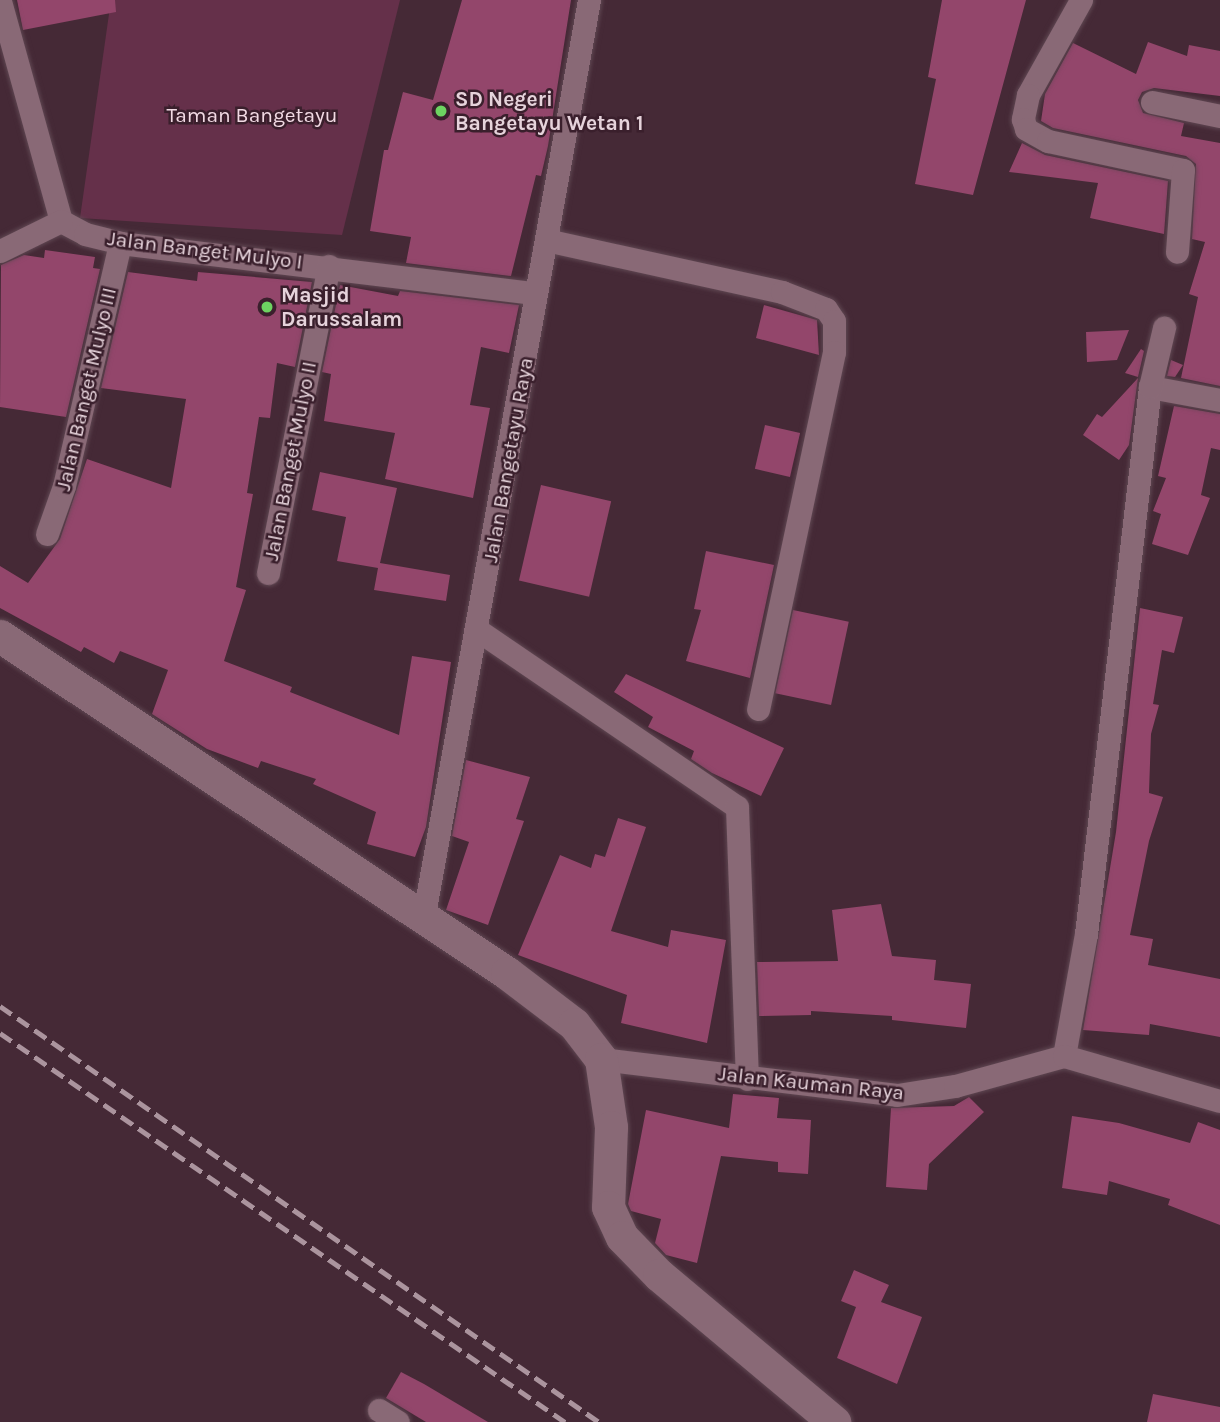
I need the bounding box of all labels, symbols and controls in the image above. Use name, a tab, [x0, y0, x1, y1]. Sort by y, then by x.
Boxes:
place label: SD Negeri Bangetayu Wetan 1	[455, 86, 644, 136]
park label: Taman Bangetayu	[167, 102, 337, 128]
marker: SD Negeri Bangetayu Wetan 1	[433, 103, 449, 119]
street label: Jalan Banget Mulyo I	[106, 226, 304, 274]
place label: Masjid Darussalam	[281, 282, 402, 332]
street label: Jalan Banget Mulyo III	[50, 285, 122, 493]
marker: Masjid Darussalam	[259, 299, 275, 315]
street label: Jalan Bangetayu Raya	[478, 356, 538, 564]
street label: Jalan Banget Mulyo II	[258, 359, 322, 563]
street label: Jalan Kauman Raya	[717, 1061, 905, 1105]

